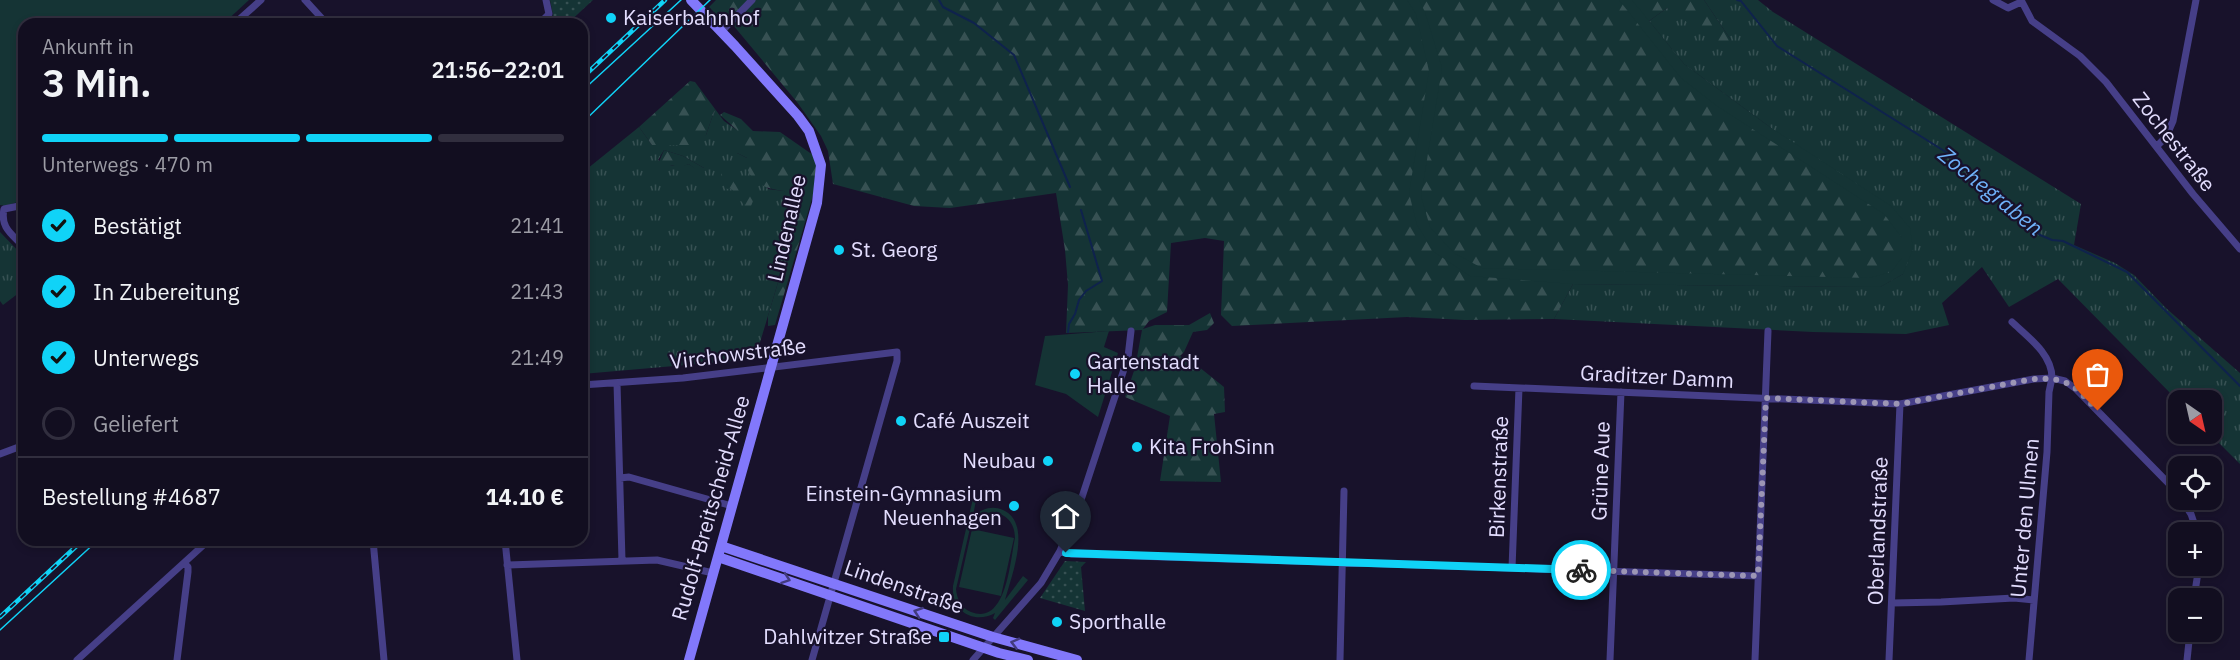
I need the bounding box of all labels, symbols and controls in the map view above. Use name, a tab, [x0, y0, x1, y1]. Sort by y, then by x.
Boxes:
place label: Kaiserbahnhof	[623, 3, 760, 31]
marker: Kaiserbahnhof	[604, 11, 618, 25]
text: Ankunft in	[42, 33, 134, 60]
text: 21:56–22:01	[431, 55, 564, 84]
text: 3 Min.	[42, 57, 152, 108]
street label: Zochestraße	[2127, 86, 2222, 197]
water label: Zochegraben	[1932, 139, 2050, 242]
text: Unterwegs · 470 m	[42, 151, 213, 178]
street label: Lindenallee	[760, 172, 812, 284]
icon: check	[42, 209, 75, 242]
text: Bestätigt	[93, 211, 182, 240]
text: 21:41	[510, 212, 564, 239]
place label: St. Georg	[851, 235, 937, 263]
marker: St. Georg	[832, 243, 846, 257]
icon: check	[42, 275, 75, 308]
text: In Zubereitung	[93, 277, 239, 306]
text: 21:43	[510, 278, 564, 305]
street label: Virchowstraße	[668, 331, 808, 375]
icon: check	[42, 341, 75, 374]
text: Unterwegs	[93, 343, 200, 372]
text: 21:49	[510, 344, 564, 371]
place label: Gartenstadt Halle	[1087, 347, 1200, 399]
pin	[2072, 349, 2123, 411]
street label: Graditzer Damm	[1579, 358, 1735, 394]
icon: bag	[2081, 358, 2114, 391]
marker: Gartenstadt Halle	[1068, 367, 1082, 381]
north arrow	[2168, 390, 2222, 444]
map controls	[2168, 390, 2222, 642]
street label: Rudolf-Breitscheid-Allee	[664, 392, 756, 624]
place label: Café Auszeit	[913, 406, 1030, 434]
text: Geliefert	[93, 409, 179, 438]
marker: Café Auszeit	[894, 414, 908, 428]
street label: Birkenstraße	[1482, 415, 1514, 538]
street label: Grüne Aue	[1584, 421, 1616, 521]
place label: Kita FrohSinn	[1149, 432, 1275, 460]
street label: Unter den Ulmen	[2003, 437, 2045, 599]
marker: Kita FrohSinn	[1130, 440, 1144, 454]
place label: Neubau	[962, 446, 1036, 474]
marker: Neubau	[1041, 454, 1055, 468]
street label: Oberlandstraße	[1860, 456, 1894, 606]
button: locate	[2168, 456, 2222, 510]
place label: Einstein-Gymnasium Neuenhagen	[806, 479, 1002, 531]
text: Bestellung #4687	[42, 482, 221, 511]
text: 14.10 €	[485, 482, 564, 511]
pin	[1040, 491, 1091, 553]
marker: Einstein-Gymnasium Neuenhagen	[1007, 499, 1021, 513]
icon: home	[1049, 500, 1082, 533]
button: +	[2168, 522, 2222, 576]
courier	[1551, 540, 1611, 600]
street label: Lindenstraße	[841, 553, 968, 620]
icon: bike	[1565, 554, 1598, 587]
one-way arrow	[780, 572, 791, 584]
button: −	[2168, 588, 2222, 642]
one-way arrow	[913, 606, 924, 619]
place label: Sporthalle	[1069, 607, 1166, 635]
marker: Sporthalle	[1050, 615, 1064, 629]
place label: Dahlwitzer Straße	[763, 622, 932, 650]
marker: Dahlwitzer Straße	[937, 630, 951, 644]
one-way arrow	[1010, 638, 1021, 650]

